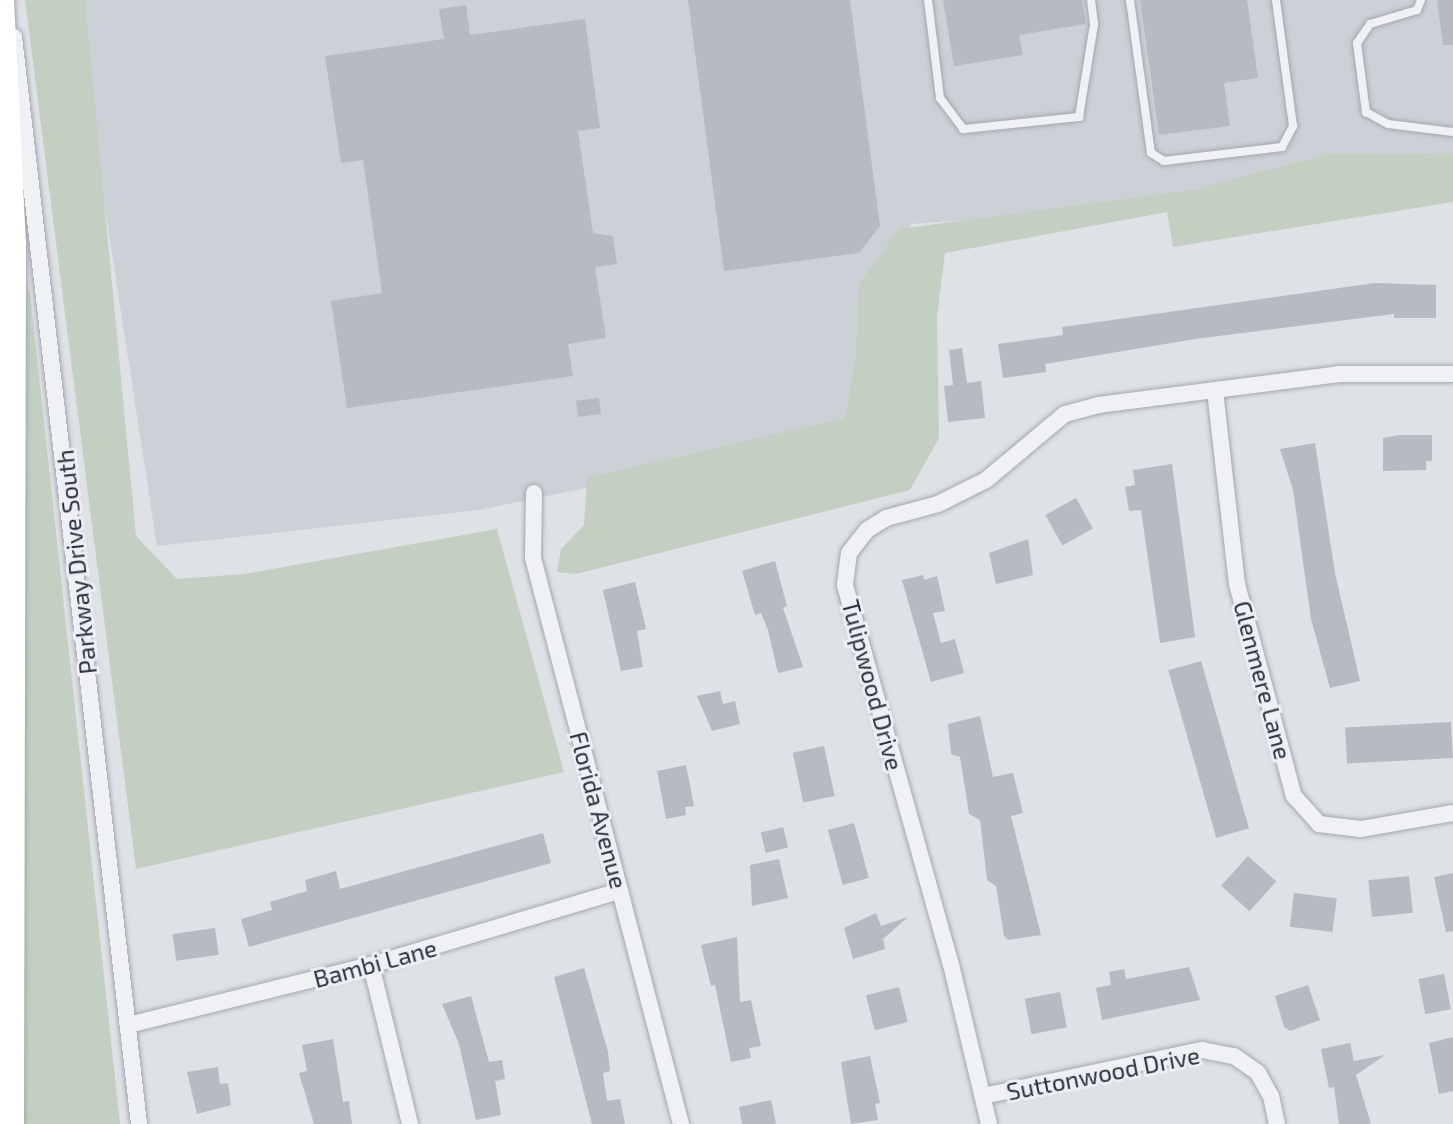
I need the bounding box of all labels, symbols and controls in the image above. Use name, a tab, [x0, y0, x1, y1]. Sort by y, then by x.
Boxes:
street label: Parkway Drive South	[50, 448, 102, 676]
street label: Tulipwood Drive	[836, 597, 910, 773]
street label: Glenmere Lane	[1228, 598, 1298, 762]
street label: Florida Avenue	[564, 728, 634, 892]
street label: Bambi Lane	[310, 933, 440, 993]
street label: Suttonwood Drive	[1004, 1040, 1202, 1106]

